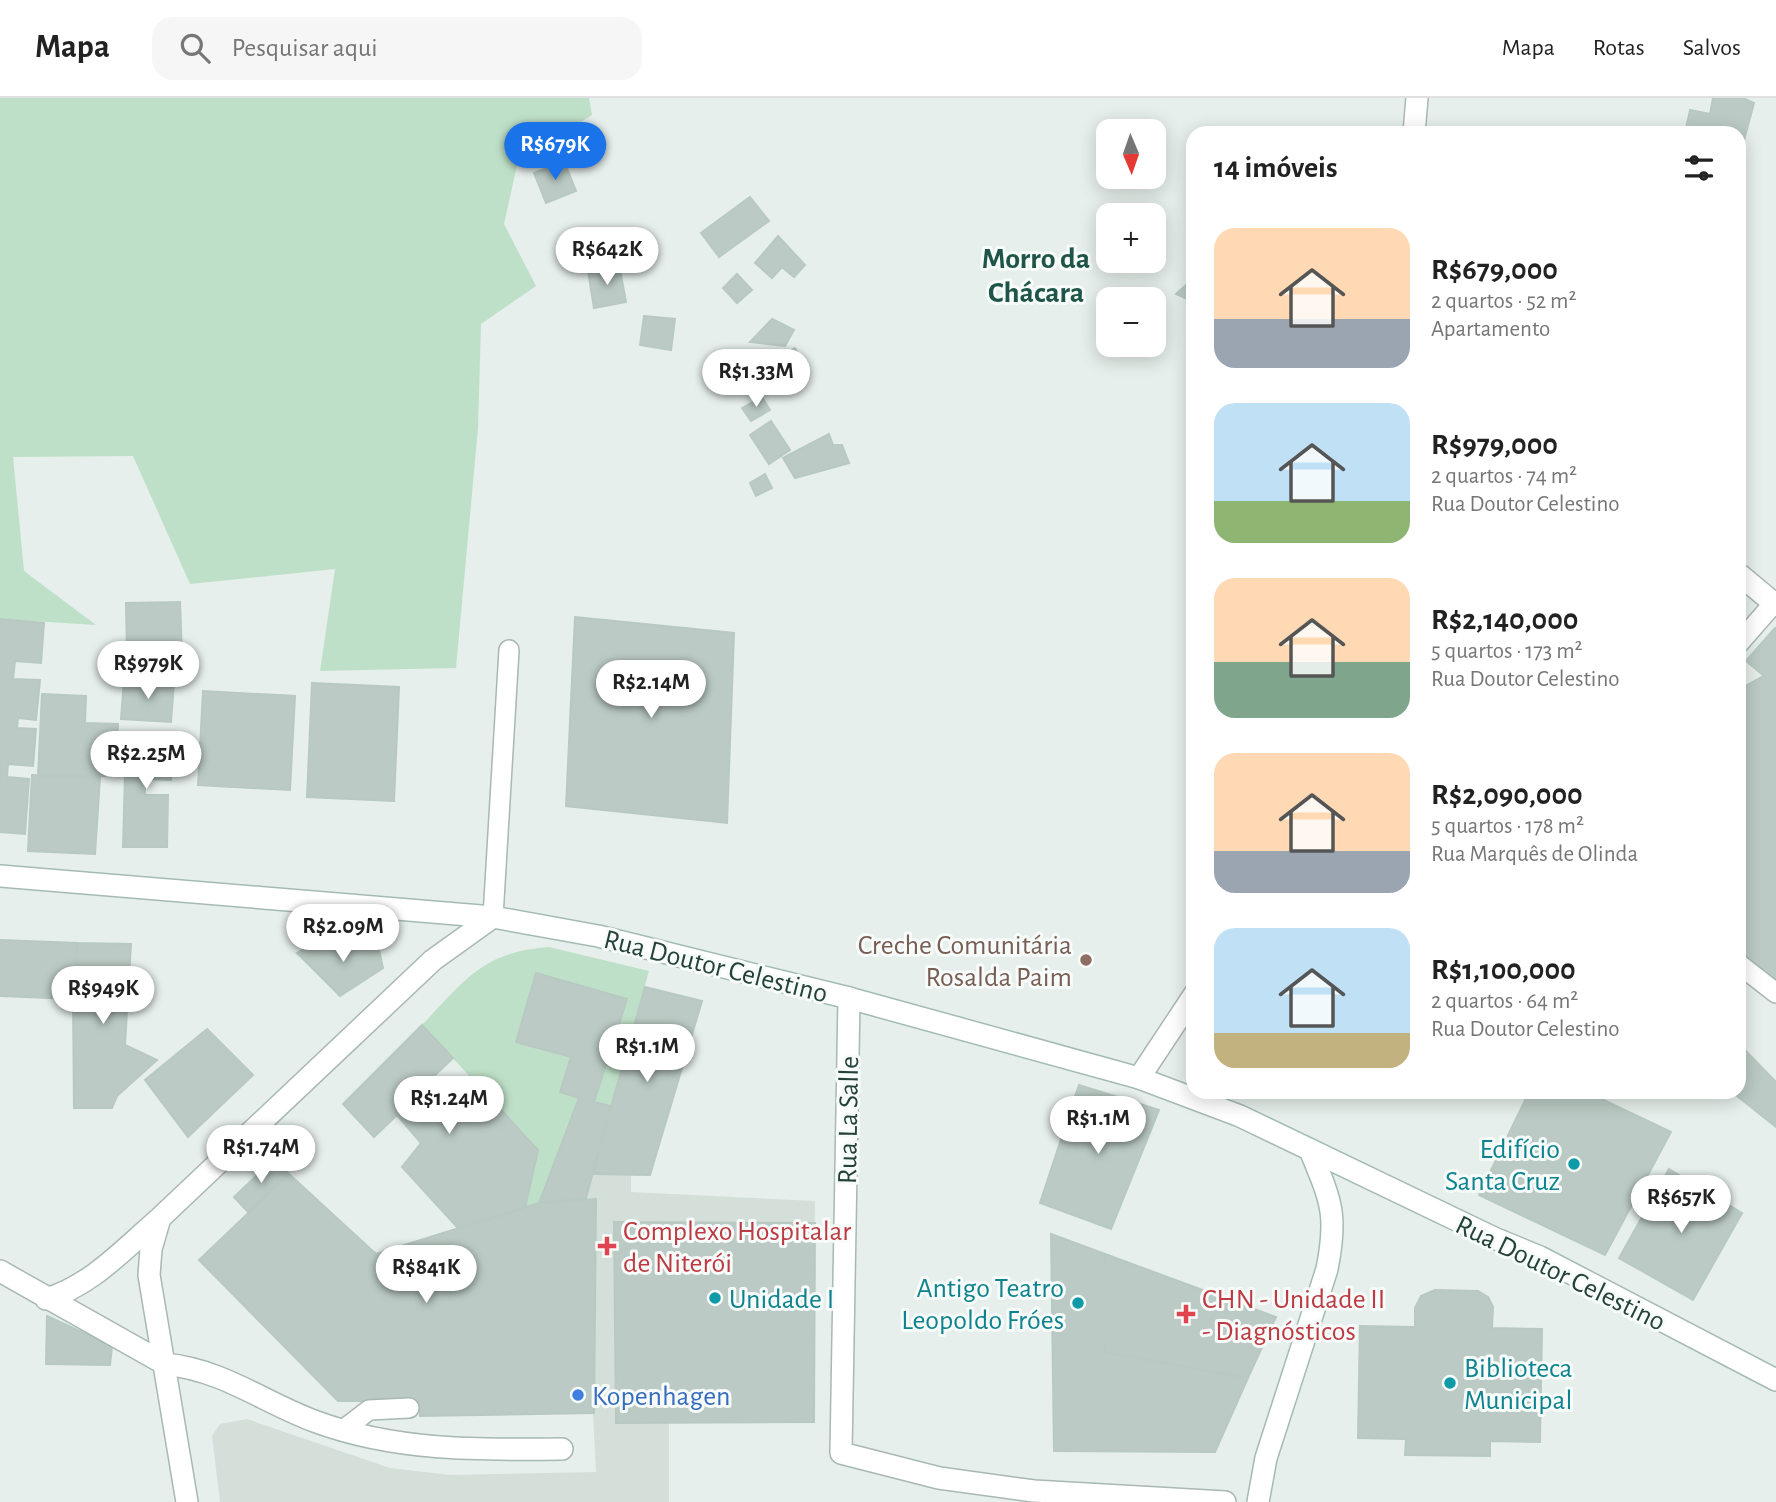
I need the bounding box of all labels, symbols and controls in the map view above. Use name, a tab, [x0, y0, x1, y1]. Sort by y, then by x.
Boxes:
search box	[152, 17, 642, 80]
icon: search	[176, 29, 214, 67]
text: Mapa	[35, 31, 110, 64]
text: Pesquisar aqui	[232, 35, 378, 61]
text: Mapa	[1502, 36, 1555, 60]
text: Rotas	[1593, 36, 1645, 60]
text: Salvos	[1683, 36, 1741, 60]
north arrow	[1096, 119, 1166, 189]
map controls	[1096, 119, 1166, 357]
pin: R$679K	[498, 122, 612, 182]
text: R$679K	[520, 133, 590, 156]
icon: filters	[1680, 149, 1718, 187]
text: 14 imóveis	[1214, 153, 1337, 183]
button: +	[1096, 203, 1166, 273]
pin: R$642K	[550, 228, 664, 287]
text: R$642K	[572, 238, 642, 261]
district label: Morro da Chácara	[982, 244, 1090, 308]
text: R$679,000	[1431, 255, 1558, 285]
icon: home	[1270, 256, 1354, 340]
button: −	[1096, 287, 1166, 357]
text: 2 quartos · 52 m²	[1431, 290, 1577, 313]
text: Apartamento	[1431, 318, 1550, 341]
pin: R$1.33M	[691, 350, 821, 409]
text: R$1.33M	[718, 360, 794, 383]
text: R$979,000	[1431, 430, 1558, 460]
icon: home	[1270, 431, 1354, 515]
text: 2 quartos · 74 m²	[1431, 465, 1577, 488]
text: Rua Doutor Celestino	[1431, 493, 1620, 516]
text: R$2,140,000	[1431, 605, 1578, 635]
icon: home	[1270, 606, 1354, 690]
text: 5 quartos · 173 m²	[1431, 640, 1583, 663]
pin: R$979K	[91, 642, 205, 701]
text: R$979K	[113, 652, 183, 675]
pin: R$2.14M	[586, 660, 716, 720]
text: Rua Doutor Celestino	[1431, 668, 1620, 691]
text: R$2.14M	[612, 671, 690, 694]
pin: R$2.25M	[81, 732, 211, 791]
text: R$2.25M	[106, 742, 186, 765]
text: R$2,090,000	[1431, 780, 1583, 810]
icon: home	[1270, 781, 1354, 865]
text: 5 quartos · 178 m²	[1431, 815, 1584, 838]
text: Rua Marquês de Olinda	[1431, 843, 1638, 866]
pin: R$2.09M	[278, 904, 408, 964]
text: R$2.09M	[302, 915, 384, 938]
street label: Rua Doutor Celestino	[601, 926, 830, 1008]
place label: Creche Comunitária Rosalda Paim	[858, 932, 1072, 992]
marker: Creche Comunitária Rosalda Paim	[1078, 952, 1094, 968]
text: R$1,100,000	[1431, 955, 1576, 985]
icon: home	[1270, 956, 1354, 1040]
pin: R$949K	[46, 967, 160, 1026]
text: R$949K	[67, 977, 139, 1000]
text: 2 quartos · 64 m²	[1431, 990, 1578, 1013]
text: Rua Doutor Celestino	[1431, 1018, 1620, 1041]
pin: R$1.1M	[590, 1024, 704, 1084]
text: R$1.1M	[615, 1035, 679, 1058]
street label: Rua La Salle	[834, 1056, 864, 1184]
pin: R$1.24M	[384, 1076, 514, 1136]
text: R$1.24M	[410, 1087, 488, 1110]
pin: R$1.1M	[1041, 1096, 1155, 1156]
text: R$1.1M	[1066, 1107, 1130, 1130]
pin: R$1.74M	[196, 1126, 326, 1185]
text: R$1.74M	[222, 1136, 300, 1159]
place label: Edifício Santa Cruz	[1445, 1136, 1560, 1196]
marker: Edifício Santa Cruz	[1566, 1156, 1582, 1172]
pin: R$657K	[1624, 1176, 1738, 1235]
text: R$657K	[1647, 1186, 1715, 1209]
street label: Rua Doutor Celestino	[1451, 1211, 1669, 1337]
place label: Complexo Hospitalar de Niterói	[623, 1218, 851, 1278]
marker: Complexo Hospitalar de Niterói	[597, 1236, 617, 1256]
pin: R$841K	[369, 1246, 483, 1305]
text: R$841K	[392, 1256, 460, 1279]
place label: Antigo Teatro Leopoldo Fróes	[901, 1275, 1064, 1335]
place label: Unidade I	[729, 1286, 834, 1314]
place label: CHN - Unidade II - Diagnósticos	[1202, 1286, 1385, 1346]
marker: Unidade I	[707, 1290, 723, 1306]
marker: Antigo Teatro Leopoldo Fróes	[1070, 1295, 1086, 1311]
marker: CHN - Unidade II - Diagnósticos	[1176, 1304, 1196, 1324]
place label: Biblioteca Municipal	[1464, 1355, 1573, 1415]
marker: Biblioteca Municipal	[1442, 1375, 1458, 1391]
place label: Kopenhagen	[592, 1383, 731, 1411]
marker: Kopenhagen	[570, 1387, 586, 1403]

